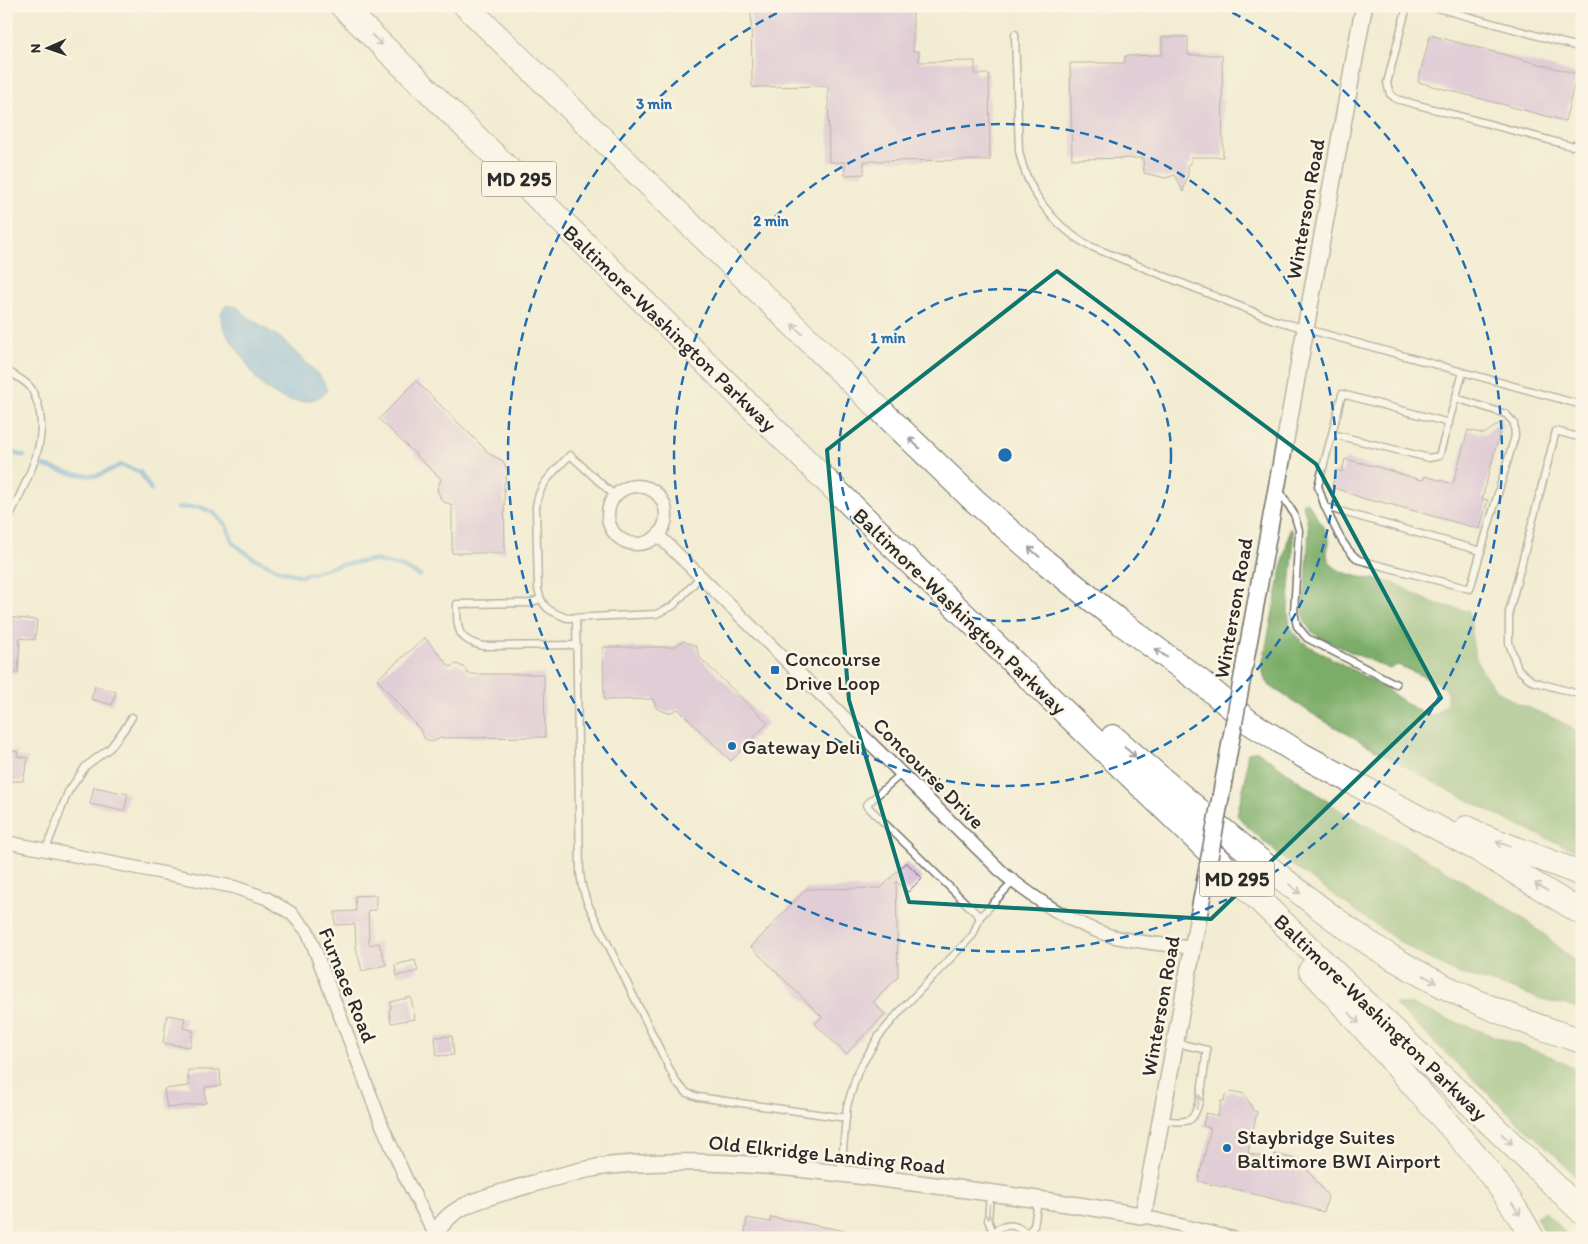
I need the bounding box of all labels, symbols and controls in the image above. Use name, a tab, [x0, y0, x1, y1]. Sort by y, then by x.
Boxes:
north arrow	[22, 22, 72, 72]
one-way arrow	[371, 34, 383, 47]
text: N	[27, 43, 44, 53]
text: 3 min	[636, 95, 673, 113]
street label: Winterson Road	[1280, 136, 1330, 281]
road number: MD 295	[482, 162, 556, 196]
text: 2 min	[753, 212, 790, 230]
street label: Baltimore-Washington Parkway	[558, 219, 782, 437]
one-way arrow	[792, 324, 804, 336]
text: 1 min	[871, 329, 906, 347]
one-way arrow	[908, 437, 920, 449]
centre of rings	[996, 446, 1014, 464]
street label: Baltimore-Washington Parkway	[848, 502, 1072, 720]
street label: Winterson Road	[1208, 535, 1258, 680]
one-way arrow	[1028, 547, 1041, 558]
place label: Concourse Drive Loop	[785, 646, 881, 695]
one-way arrow	[1154, 648, 1168, 658]
marker: Concourse Drive Loop	[769, 664, 781, 676]
street label: Concourse Drive	[868, 712, 990, 834]
place label: Gateway Deli	[742, 734, 860, 759]
marker: Gateway Deli	[726, 740, 738, 752]
one-way arrow	[1123, 746, 1136, 757]
one-way arrow	[1496, 839, 1512, 848]
road number: MD 295	[1200, 862, 1274, 896]
one-way arrow	[1534, 881, 1548, 891]
one-way arrow	[1288, 883, 1301, 894]
street label: Baltimore-Washington Parkway	[1269, 908, 1493, 1126]
street label: Furnace Road	[314, 924, 383, 1047]
street label: Winterson Road	[1135, 933, 1185, 1078]
one-way arrow	[1422, 975, 1437, 984]
one-way arrow	[1349, 1012, 1360, 1025]
one-way arrow	[1194, 1095, 1203, 1111]
place label: Staybridge Suites Baltimore BWI Airport	[1237, 1124, 1441, 1173]
street label: Old Elkridge Landing Road	[707, 1129, 947, 1179]
one-way arrow	[1500, 1133, 1513, 1145]
marker: Staybridge Suites Baltimore BWI Airport	[1221, 1142, 1233, 1154]
one-way arrow	[1511, 1201, 1521, 1215]
one-way arrow	[985, 1204, 994, 1220]

